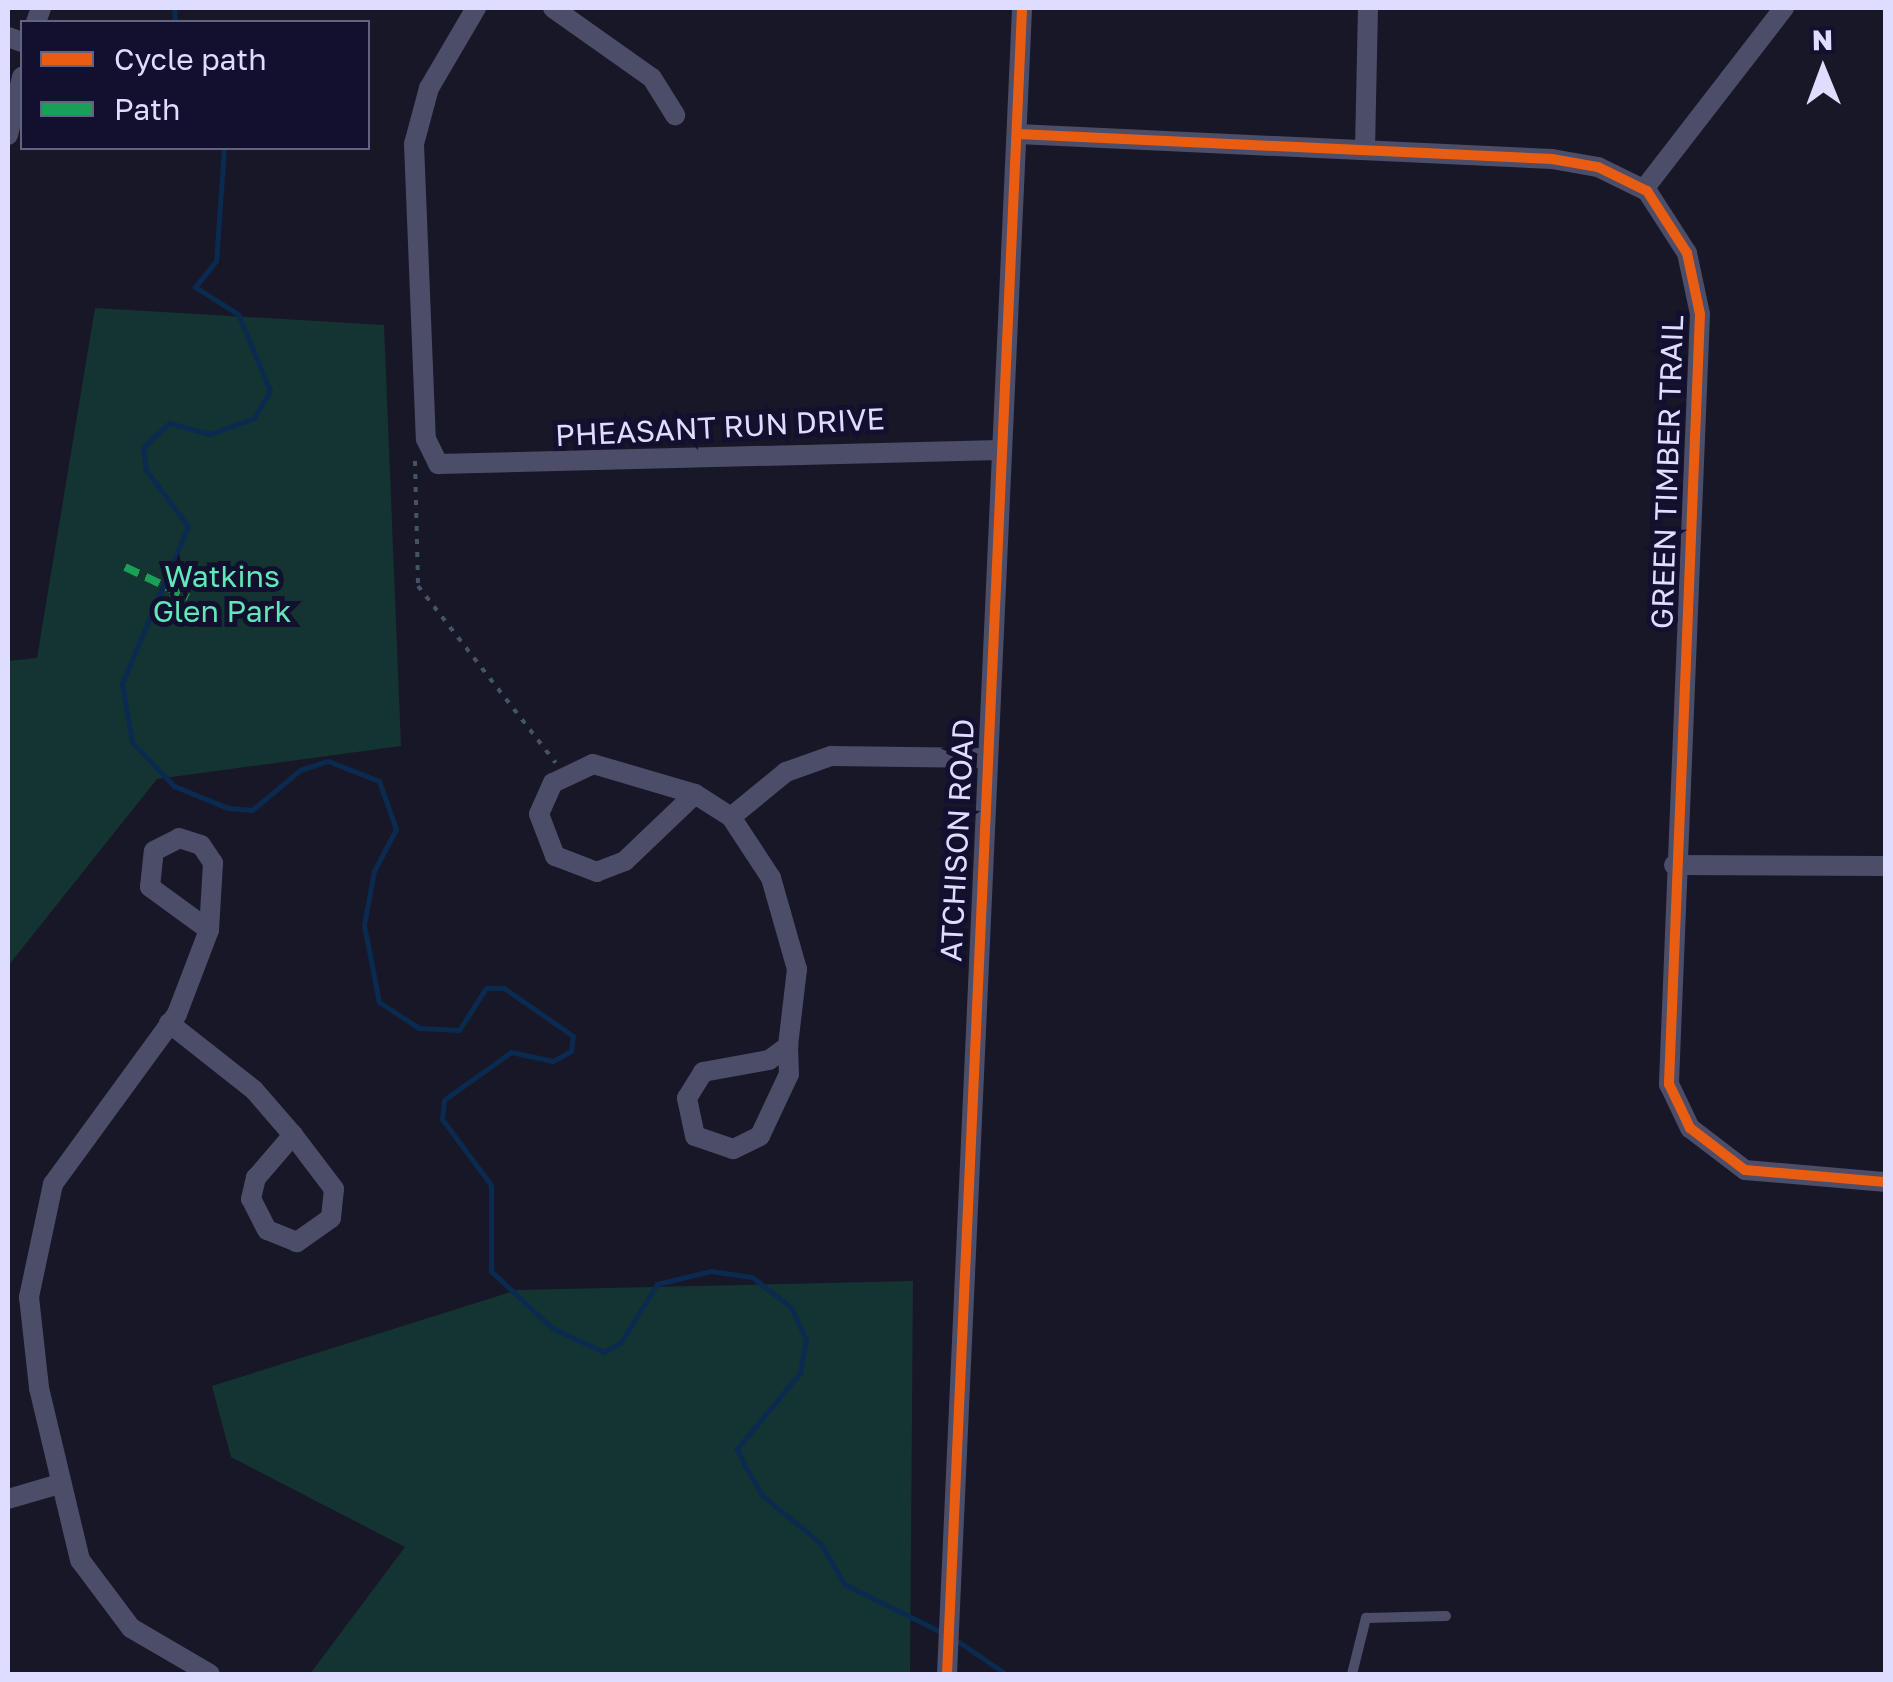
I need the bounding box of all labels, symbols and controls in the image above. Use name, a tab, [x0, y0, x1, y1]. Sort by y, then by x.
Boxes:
legend	[20, 20, 370, 150]
north arrow	[1773, 20, 1873, 120]
text: N	[1812, 23, 1833, 56]
text: Cycle path	[114, 41, 267, 77]
text: Path	[114, 91, 180, 127]
street label: GREEN TIMBER TRAIL	[1644, 314, 1690, 630]
street label: PHEASANT RUN DRIVE	[554, 400, 886, 454]
park label: Watkins Glen Park	[153, 558, 291, 628]
street label: ATCHISON ROAD	[933, 718, 981, 962]

